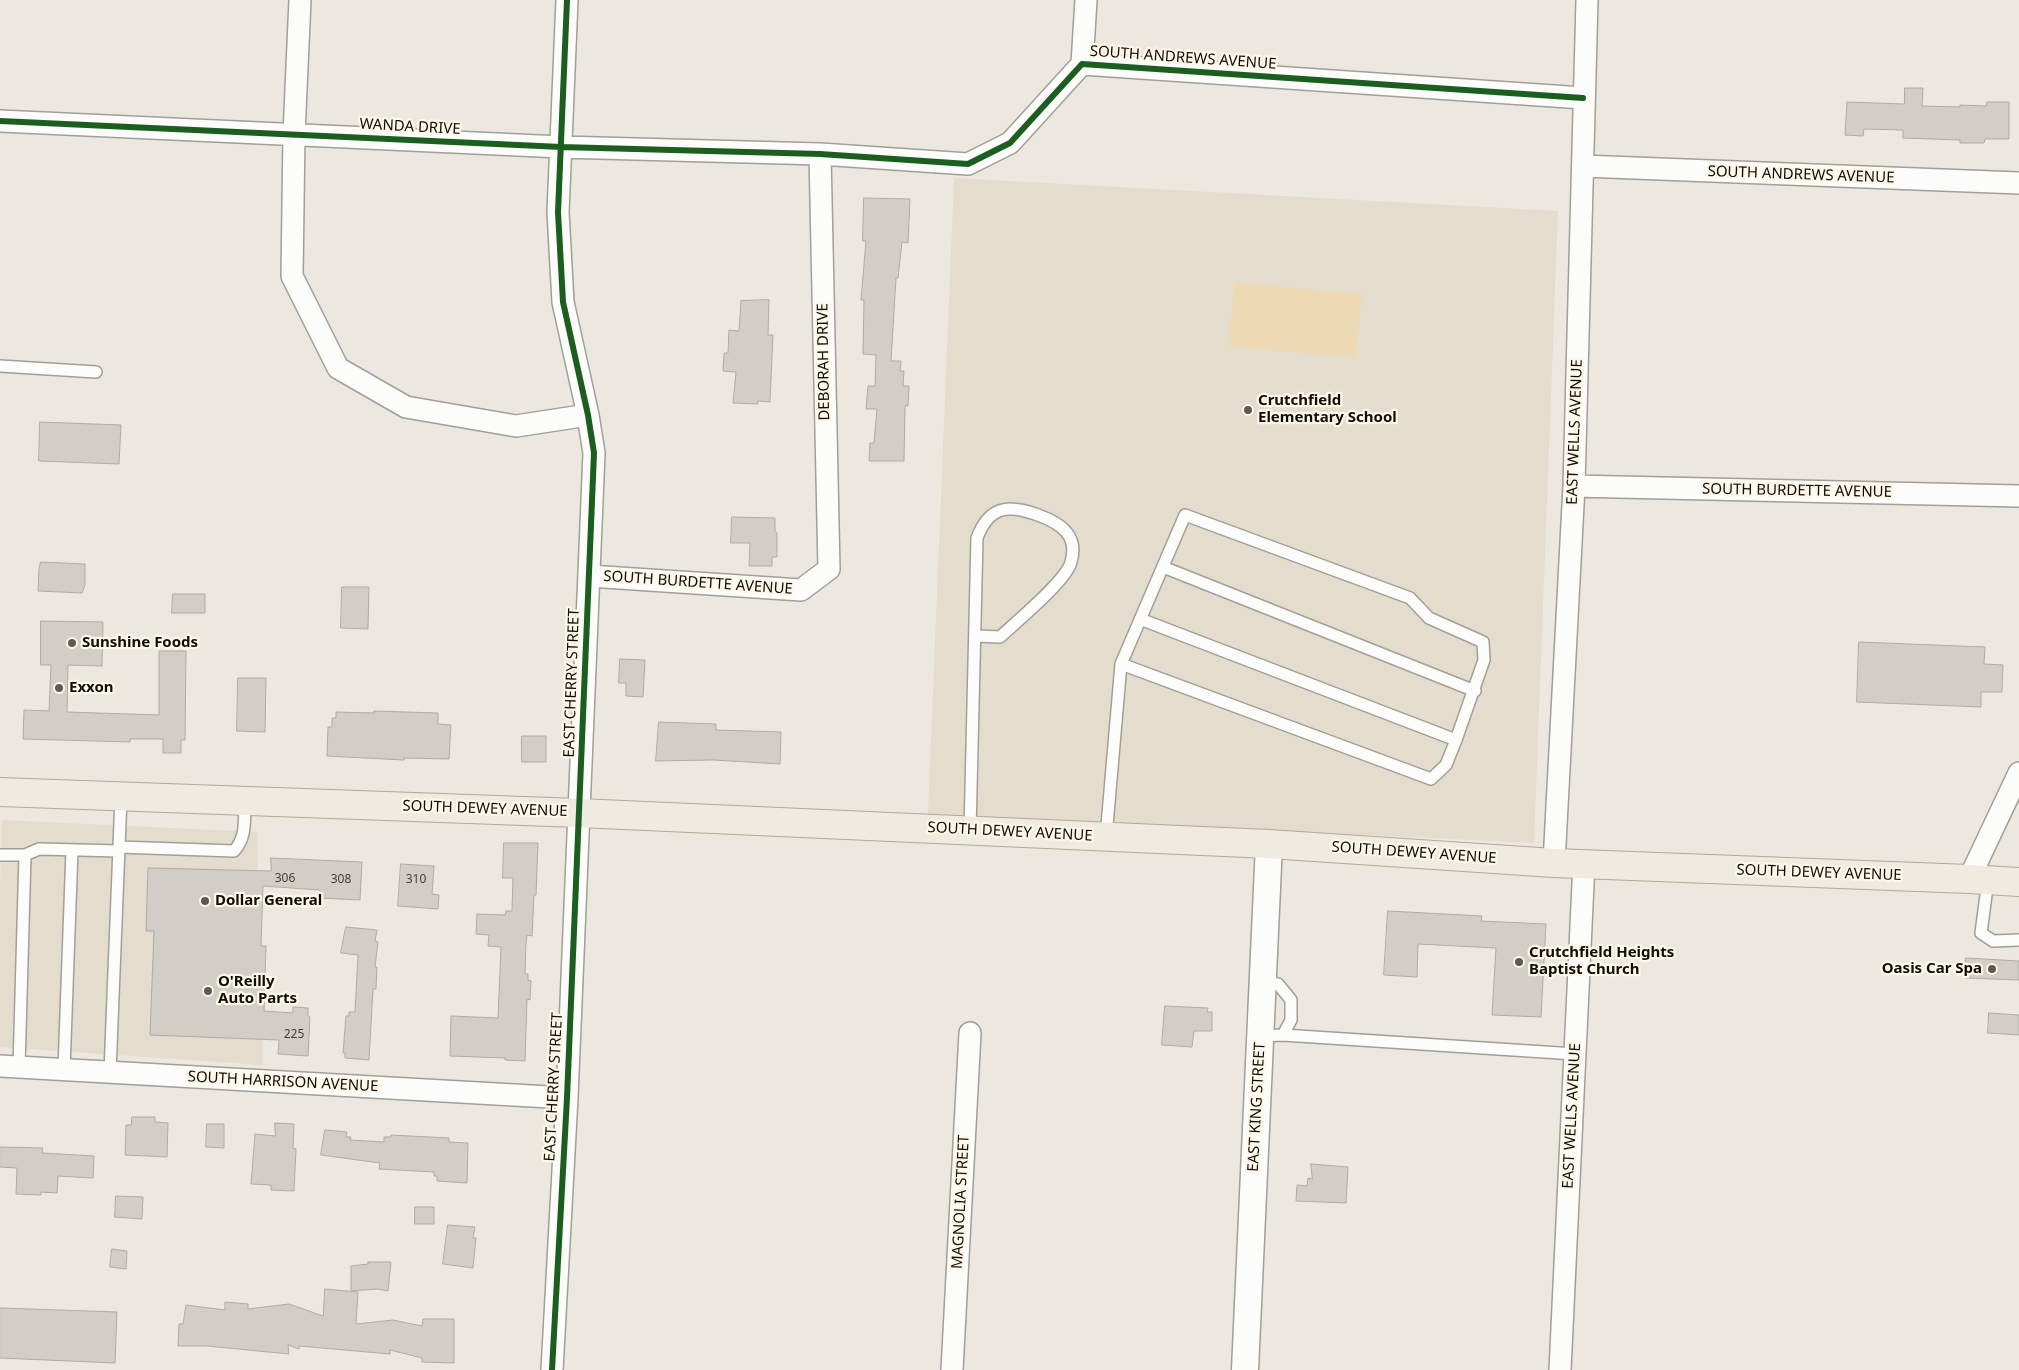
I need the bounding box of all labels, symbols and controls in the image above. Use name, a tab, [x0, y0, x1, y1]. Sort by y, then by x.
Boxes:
street label: SOUTH ANDREWS AVENUE	[1089, 43, 1277, 73]
street label: WANDA DRIVE	[359, 115, 461, 139]
street label: SOUTH ANDREWS AVENUE	[1707, 163, 1895, 187]
street label: DEBORAH DRIVE	[814, 303, 834, 421]
street label: EAST WELLS AVENUE	[1563, 359, 1587, 505]
place label: Crutchfield Elementary School	[1258, 392, 1397, 427]
marker: Crutchfield Elementary School	[1242, 404, 1254, 416]
street label: SOUTH BURDETTE AVENUE	[1702, 480, 1892, 502]
street label: SOUTH BURDETTE AVENUE	[603, 567, 793, 599]
street label: EAST CHERRY STREET	[560, 608, 584, 758]
place label: Sunshine Foods	[82, 634, 198, 652]
marker: Sunshine Foods	[66, 637, 78, 649]
place label: Exxon	[69, 679, 114, 697]
marker: Exxon	[53, 682, 65, 694]
street label: SOUTH DEWEY AVENUE	[402, 797, 568, 821]
street label: SOUTH DEWEY AVENUE	[927, 819, 1093, 845]
street label: SOUTH DEWEY AVENUE	[1331, 838, 1497, 868]
street label: SOUTH DEWEY AVENUE	[1736, 861, 1902, 885]
house number: 306	[275, 872, 295, 886]
house number: 308	[331, 873, 351, 887]
house number: 310	[406, 873, 426, 887]
place label: Dollar General	[215, 892, 322, 910]
marker: Dollar General	[199, 895, 211, 907]
place label: Crutchfield Heights Baptist Church	[1529, 944, 1674, 979]
marker: Crutchfield Heights Baptist Church	[1513, 956, 1525, 968]
place label: Oasis Car Spa	[1882, 960, 1982, 978]
marker: Oasis Car Spa	[1986, 963, 1998, 975]
place label: O'Reilly Auto Parts	[218, 973, 297, 1008]
marker: O'Reilly Auto Parts	[202, 985, 214, 997]
street label: EAST CHERRY STREET	[541, 1012, 567, 1162]
house number: 225	[284, 1028, 304, 1042]
street label: EAST KING STREET	[1245, 1042, 1269, 1172]
street label: EAST WELLS AVENUE	[1559, 1043, 1585, 1189]
street label: SOUTH HARRISON AVENUE	[187, 1068, 379, 1096]
street label: MAGNOLIA STREET	[948, 1134, 974, 1270]

